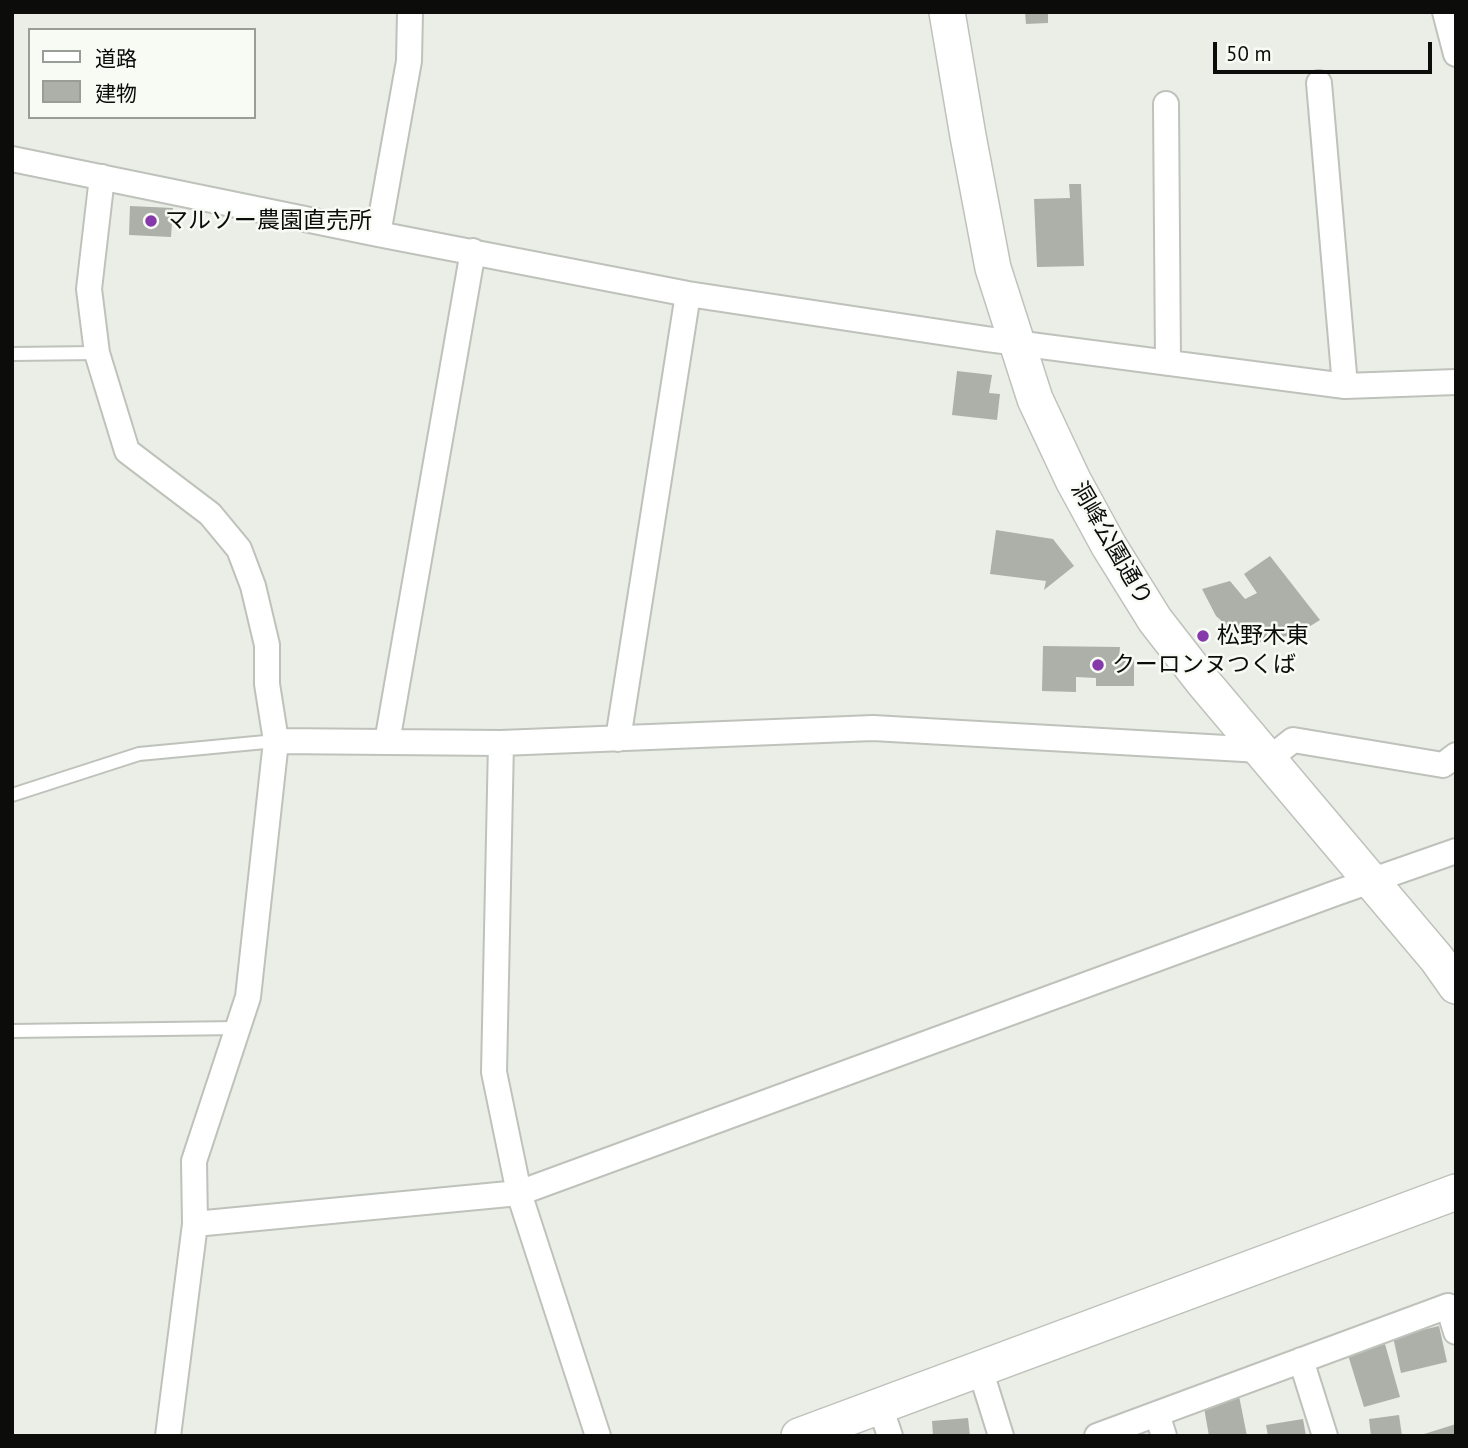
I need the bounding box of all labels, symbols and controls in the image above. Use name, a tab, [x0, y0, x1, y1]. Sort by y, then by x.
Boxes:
legend	[28, 28, 256, 119]
scale bar	[1216, 28, 1435, 72]
text: 50 m	[1226, 40, 1272, 67]
text: 道路	[95, 45, 137, 72]
text: 建物	[95, 80, 137, 107]
place label: マルソー農園直売所	[165, 207, 372, 235]
marker: マルソー農園直売所	[143, 213, 159, 229]
street label: 洞峰公園通り	[1065, 477, 1157, 611]
place label: 松野木東	[1217, 622, 1309, 650]
marker: 松野木東	[1195, 628, 1211, 644]
place label: クーロンヌつくば	[1112, 651, 1296, 679]
marker: クーロンヌつくば	[1090, 657, 1106, 673]

